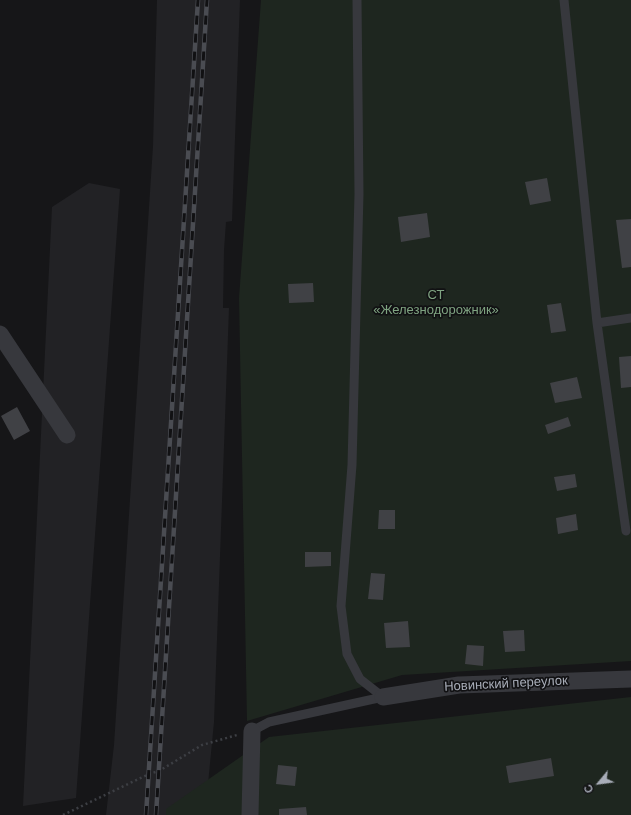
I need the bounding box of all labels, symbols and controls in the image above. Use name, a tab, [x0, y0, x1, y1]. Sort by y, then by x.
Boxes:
park label: СТ «Железнодорожник»	[373, 287, 499, 318]
street label: Новинский переулок	[444, 673, 568, 695]
north arrow	[579, 763, 619, 803]
text: С	[581, 782, 596, 795]

